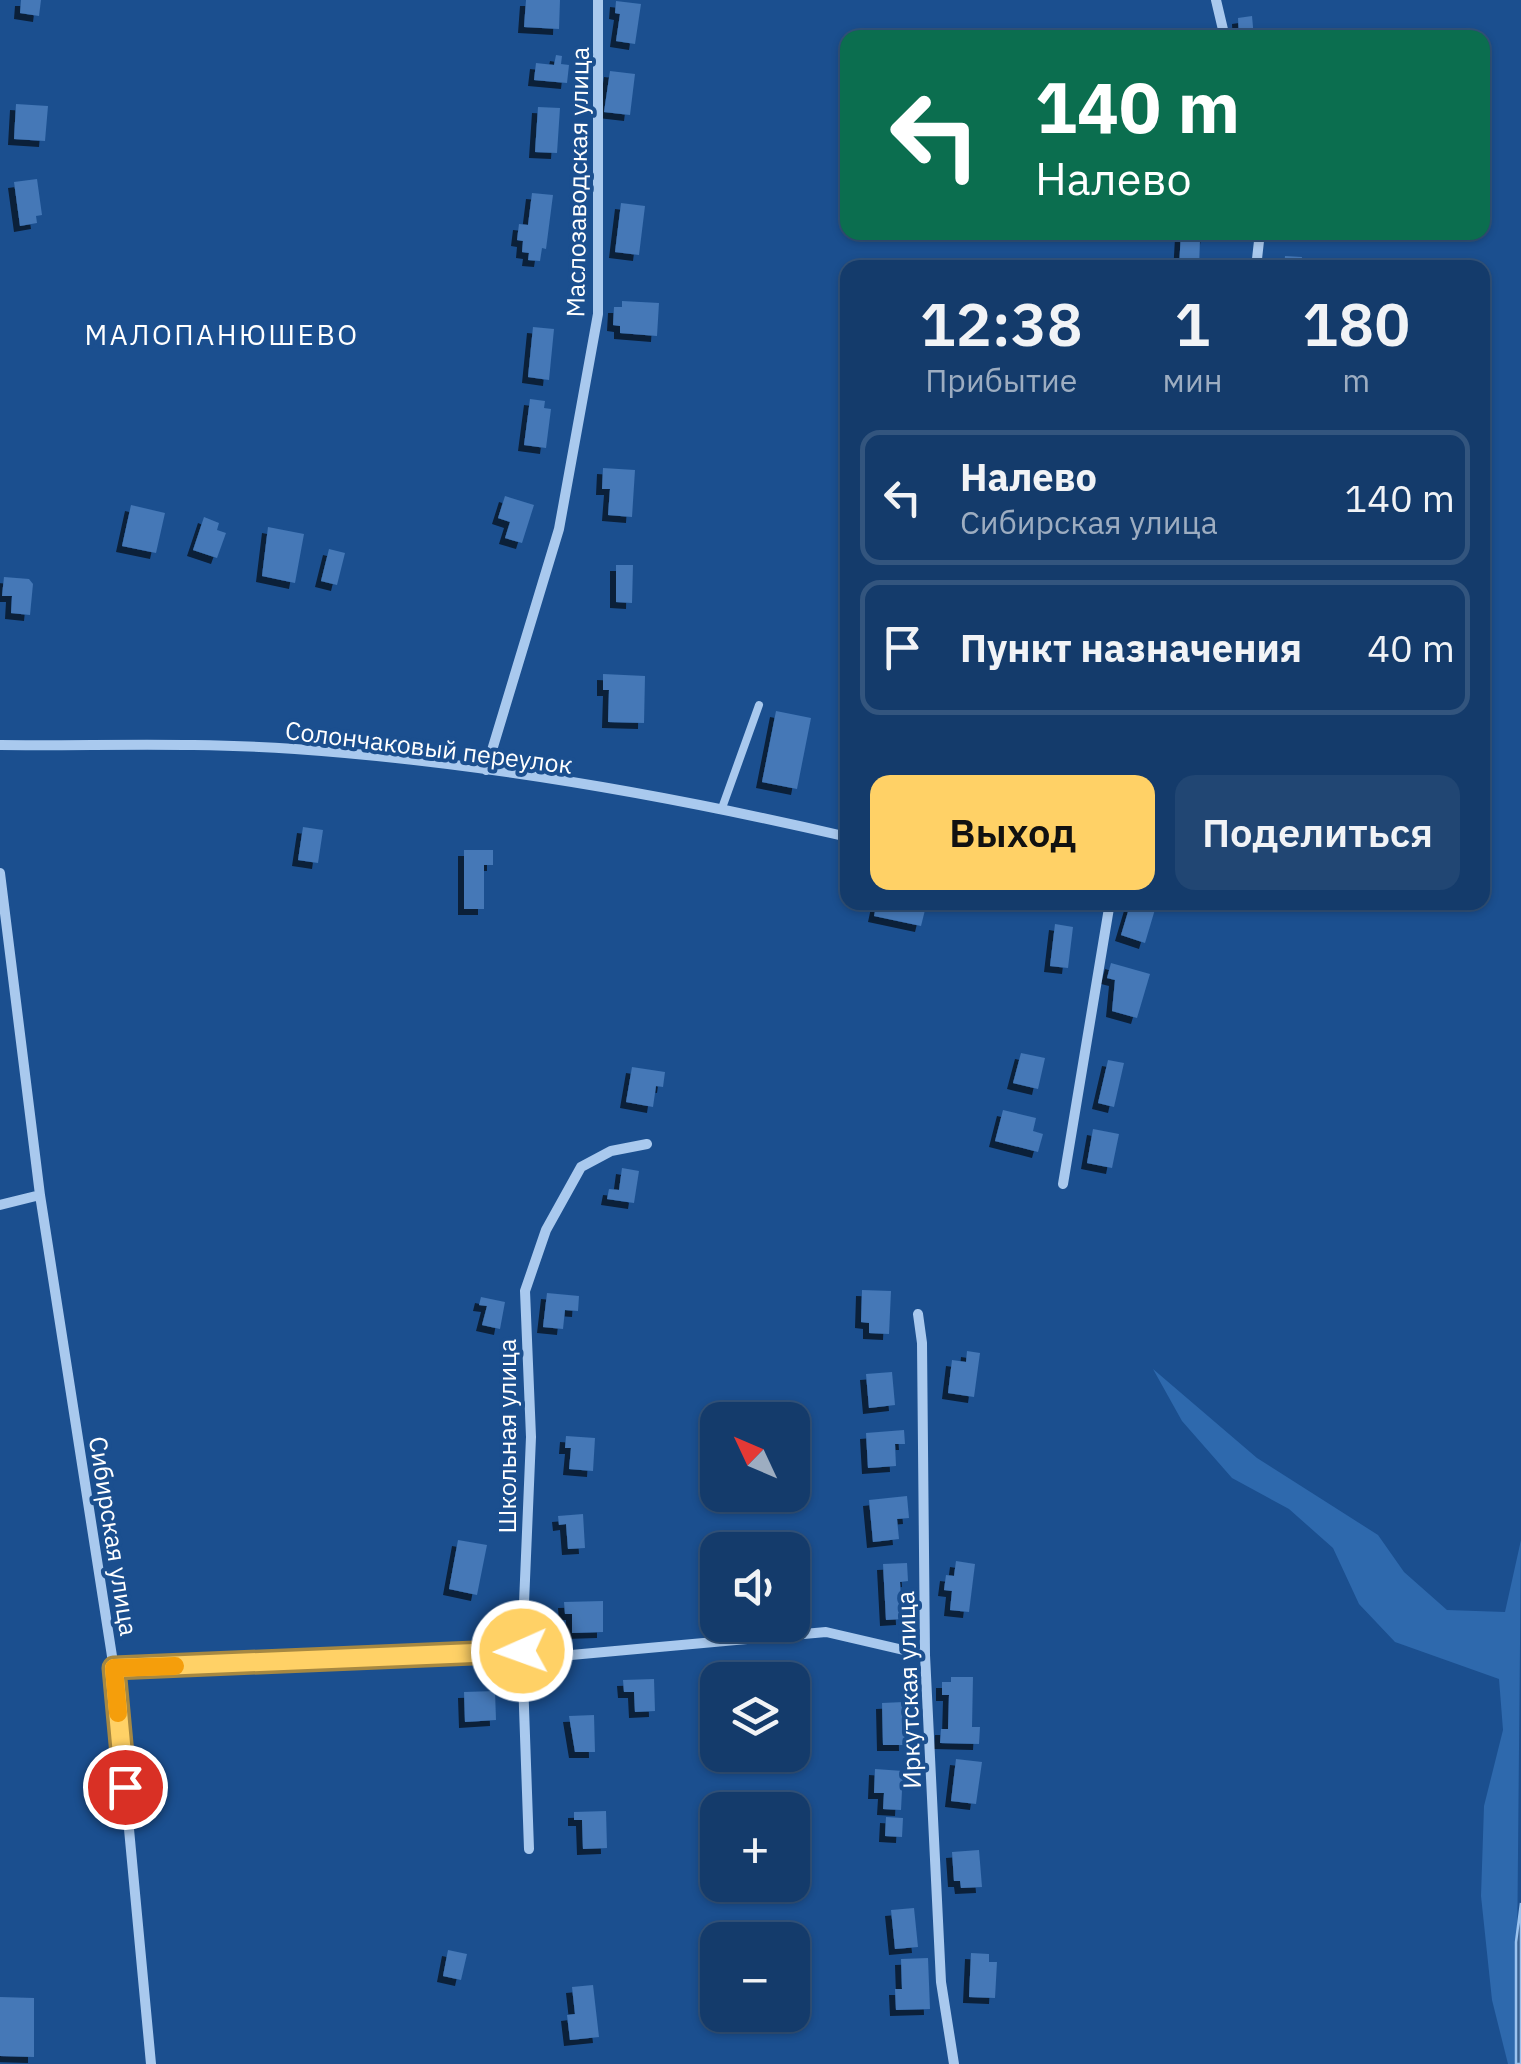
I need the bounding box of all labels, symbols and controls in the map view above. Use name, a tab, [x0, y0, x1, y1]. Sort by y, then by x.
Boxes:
street label: Маслозаводская улица	[558, 46, 596, 318]
text: 140 m	[1035, 61, 1240, 152]
icon: left	[870, 70, 1000, 200]
text: Налево	[1035, 149, 1192, 207]
text: 12:38	[920, 284, 1083, 363]
text: 1	[1175, 284, 1211, 363]
text: 180	[1302, 284, 1410, 363]
district label: МАЛОПАНЮШЕВО	[84, 316, 360, 353]
text: Прибытие	[925, 359, 1077, 401]
text: мин	[1163, 359, 1223, 401]
text: m	[1342, 359, 1370, 401]
text: Налево	[960, 452, 1097, 501]
icon: left	[875, 470, 930, 525]
text: 140 m	[1344, 473, 1455, 522]
text: Сибирская улица	[960, 501, 1218, 543]
icon: arrive	[875, 620, 930, 675]
text: Пункт назначения	[960, 623, 1302, 672]
text: 40 m	[1367, 623, 1455, 672]
street label: Солончаковый переулок	[283, 713, 575, 781]
button: Выход	[870, 775, 1155, 890]
button: Поделиться	[1175, 775, 1460, 890]
street label: Школьная улица	[490, 1339, 523, 1533]
north arrow	[700, 1402, 810, 1512]
map controls	[700, 1402, 810, 2032]
street label: Сибирская улица	[82, 1434, 146, 1638]
button: sound	[700, 1532, 810, 1642]
street label: Иркутская улица	[888, 1590, 928, 1790]
position arrow	[470, 1599, 574, 1703]
button: layers	[700, 1662, 810, 1772]
pin	[83, 1745, 168, 1830]
icon: arrive	[98, 1760, 153, 1815]
button: +	[700, 1792, 810, 1902]
button: −	[700, 1922, 810, 2032]

